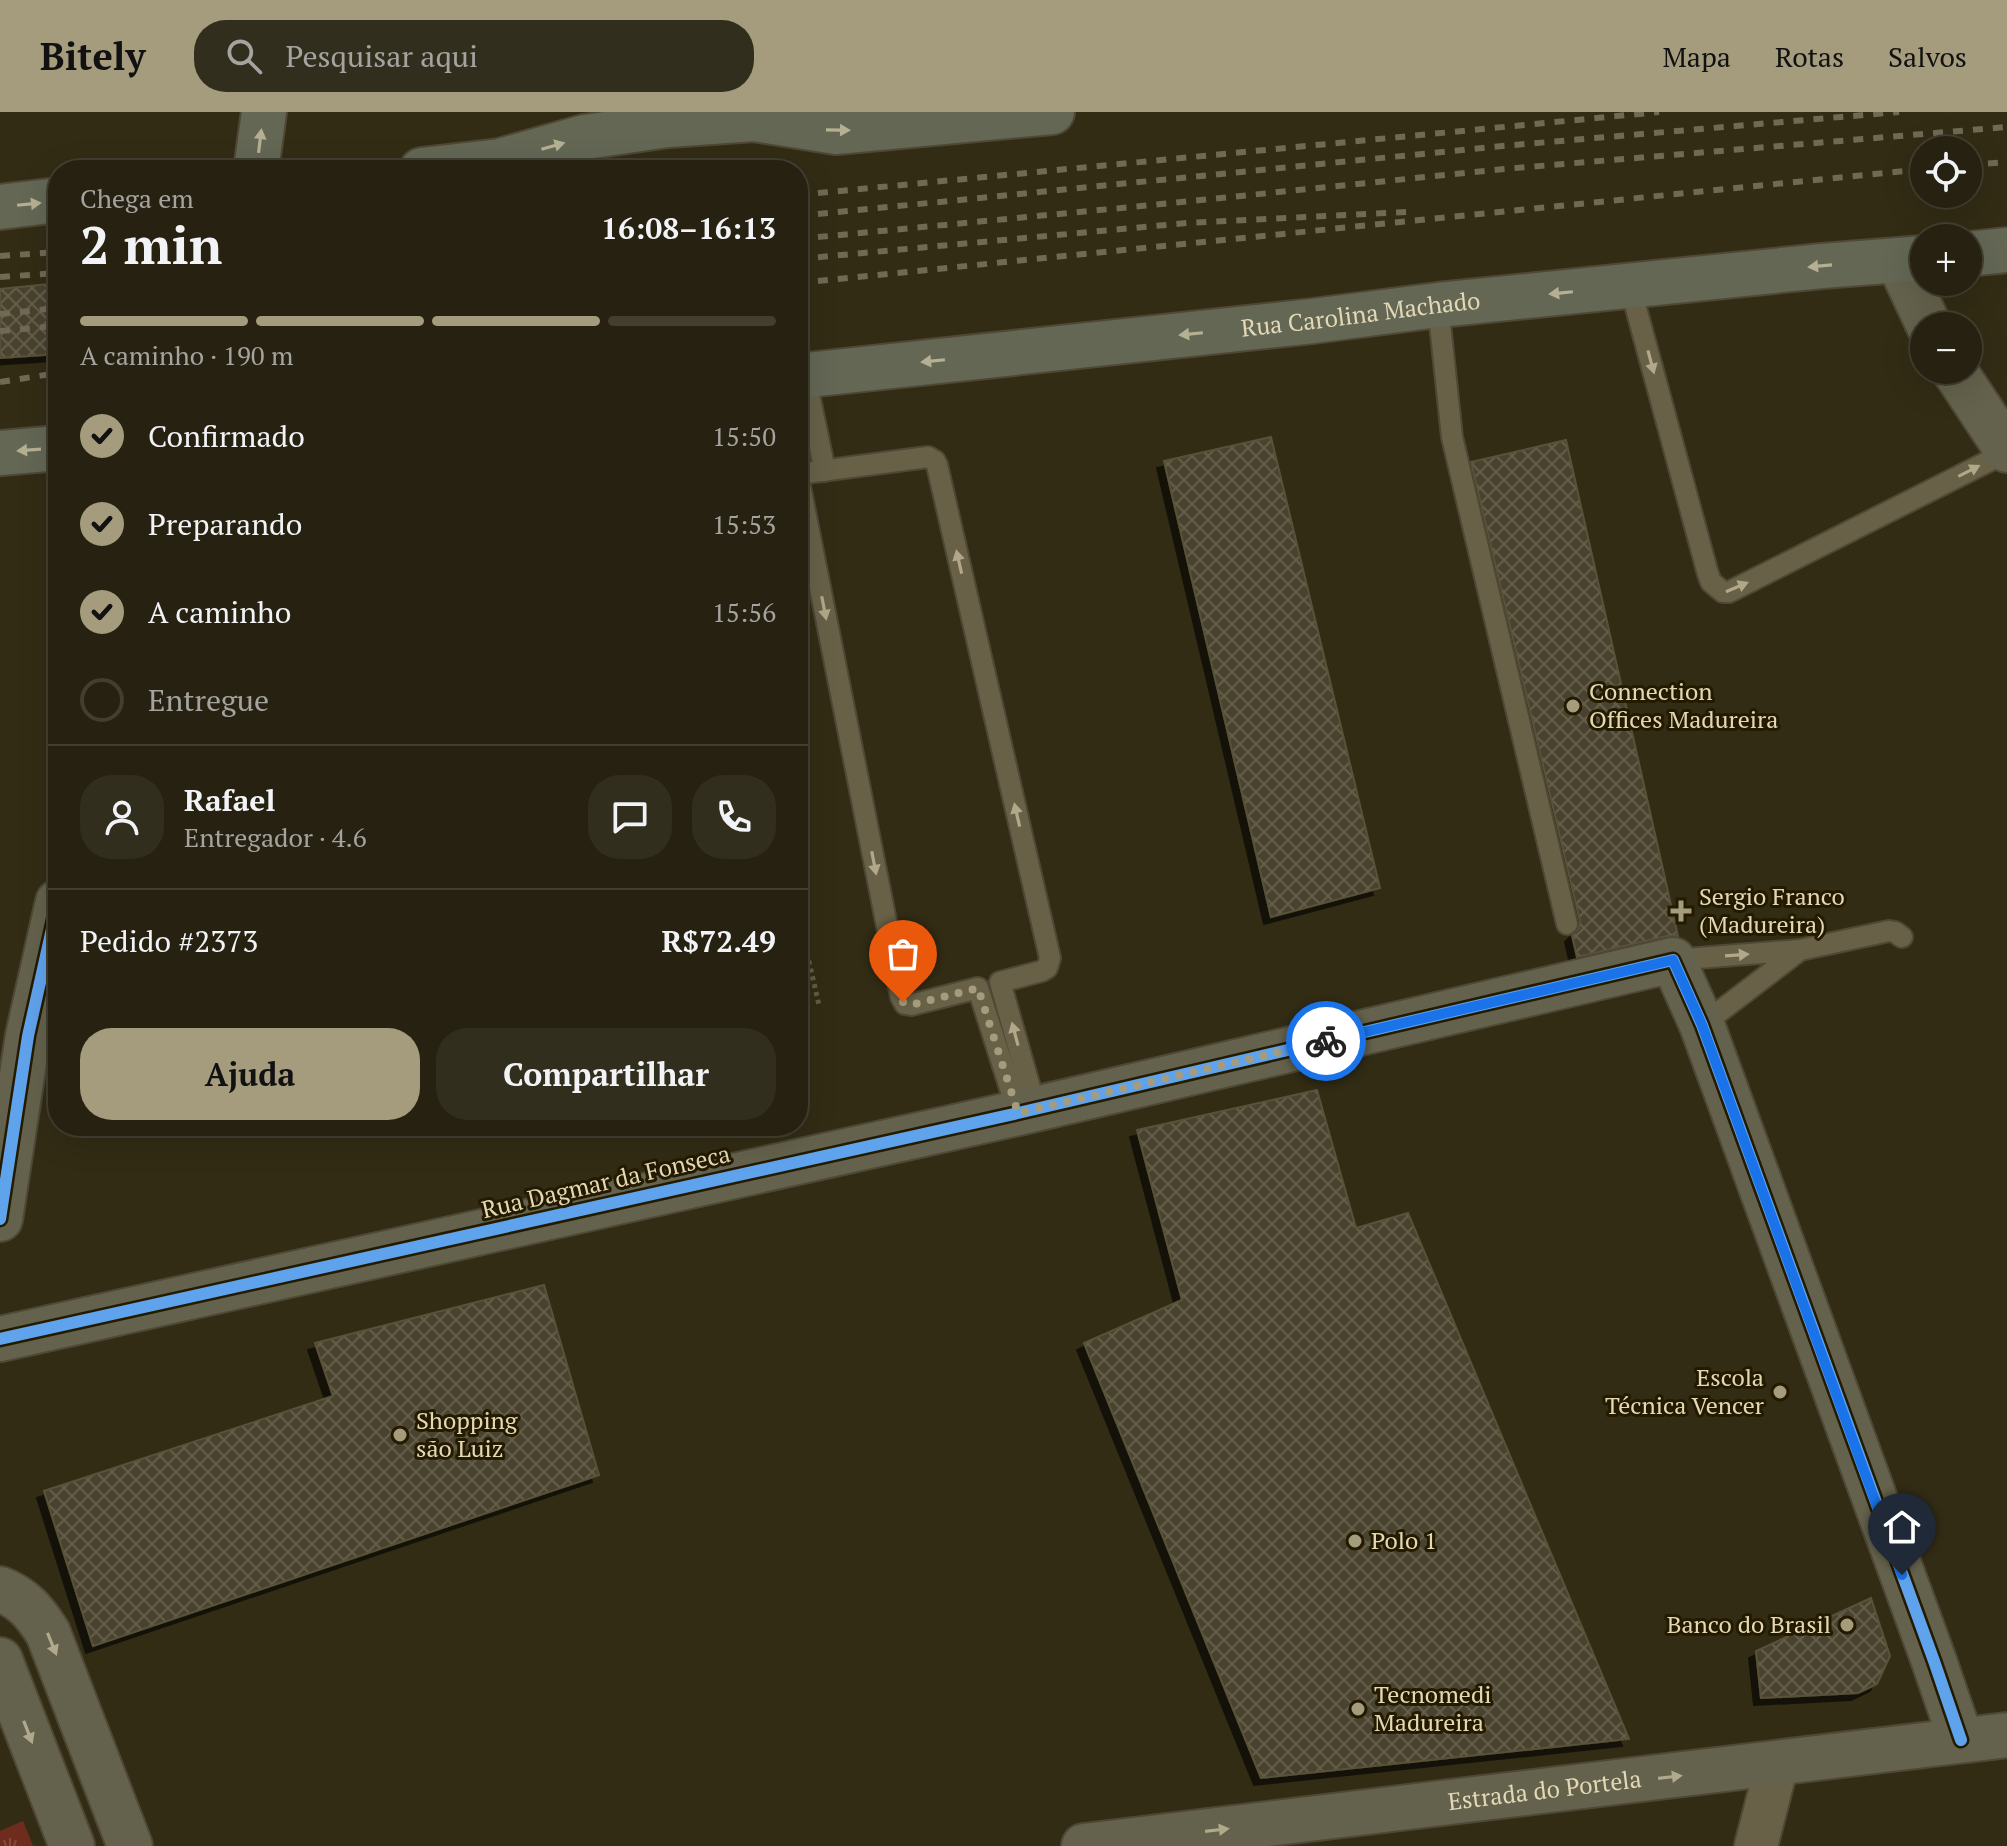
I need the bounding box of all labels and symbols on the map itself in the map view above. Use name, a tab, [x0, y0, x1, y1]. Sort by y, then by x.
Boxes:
one-way arrow	[826, 124, 851, 136]
one-way arrow	[254, 128, 267, 153]
one-way arrow	[541, 139, 566, 151]
one-way arrow	[17, 197, 42, 210]
one-way arrow	[1807, 260, 1832, 273]
street label: Rua Carolina Machado	[1239, 284, 1482, 344]
one-way arrow	[1548, 287, 1573, 300]
one-way arrow	[1179, 327, 1204, 340]
one-way arrow	[1645, 349, 1657, 374]
one-way arrow	[920, 355, 945, 368]
one-way arrow	[16, 444, 41, 457]
one-way arrow	[1958, 464, 1981, 477]
one-way arrow	[952, 549, 965, 574]
one-way arrow	[1725, 580, 1749, 593]
one-way arrow	[818, 596, 831, 621]
place label: Connection Offices Madureira	[1589, 675, 1778, 735]
marker: Connection Offices Madureira	[1564, 697, 1582, 715]
one-way arrow	[1010, 803, 1023, 828]
one-way arrow	[868, 851, 881, 876]
place label: Sergio Franco (Madureira)	[1699, 880, 1845, 940]
marker: Sergio Franco (Madureira)	[1670, 900, 1692, 922]
pin	[869, 920, 937, 1002]
one-way arrow	[1724, 948, 1749, 961]
courier	[1286, 1001, 1366, 1081]
one-way arrow	[1008, 1022, 1021, 1046]
street label: Rua Dagmar da Fonseca	[478, 1137, 733, 1225]
place label: Escola Técnica Vencer	[1605, 1361, 1765, 1421]
marker: Escola Técnica Vencer	[1771, 1383, 1789, 1401]
place label: Shopping são Luiz	[416, 1404, 518, 1464]
marker: Shopping são Luiz	[391, 1426, 409, 1444]
pin	[1868, 1493, 1936, 1575]
place label: Polo 1	[1371, 1524, 1437, 1556]
marker: Polo 1	[1346, 1532, 1364, 1550]
place label: Banco do Brasil	[1667, 1608, 1831, 1640]
marker: Banco do Brasil	[1838, 1616, 1856, 1634]
one-way arrow	[45, 1632, 58, 1656]
place label: Tecnomedi Madureira	[1374, 1678, 1491, 1738]
marker: Tecnomedi Madureira	[1349, 1700, 1367, 1718]
one-way arrow	[22, 1721, 35, 1745]
street label: Estrada do Portela	[1446, 1762, 1643, 1817]
one-way arrow	[1658, 1770, 1683, 1783]
one-way arrow	[1205, 1824, 1230, 1837]

